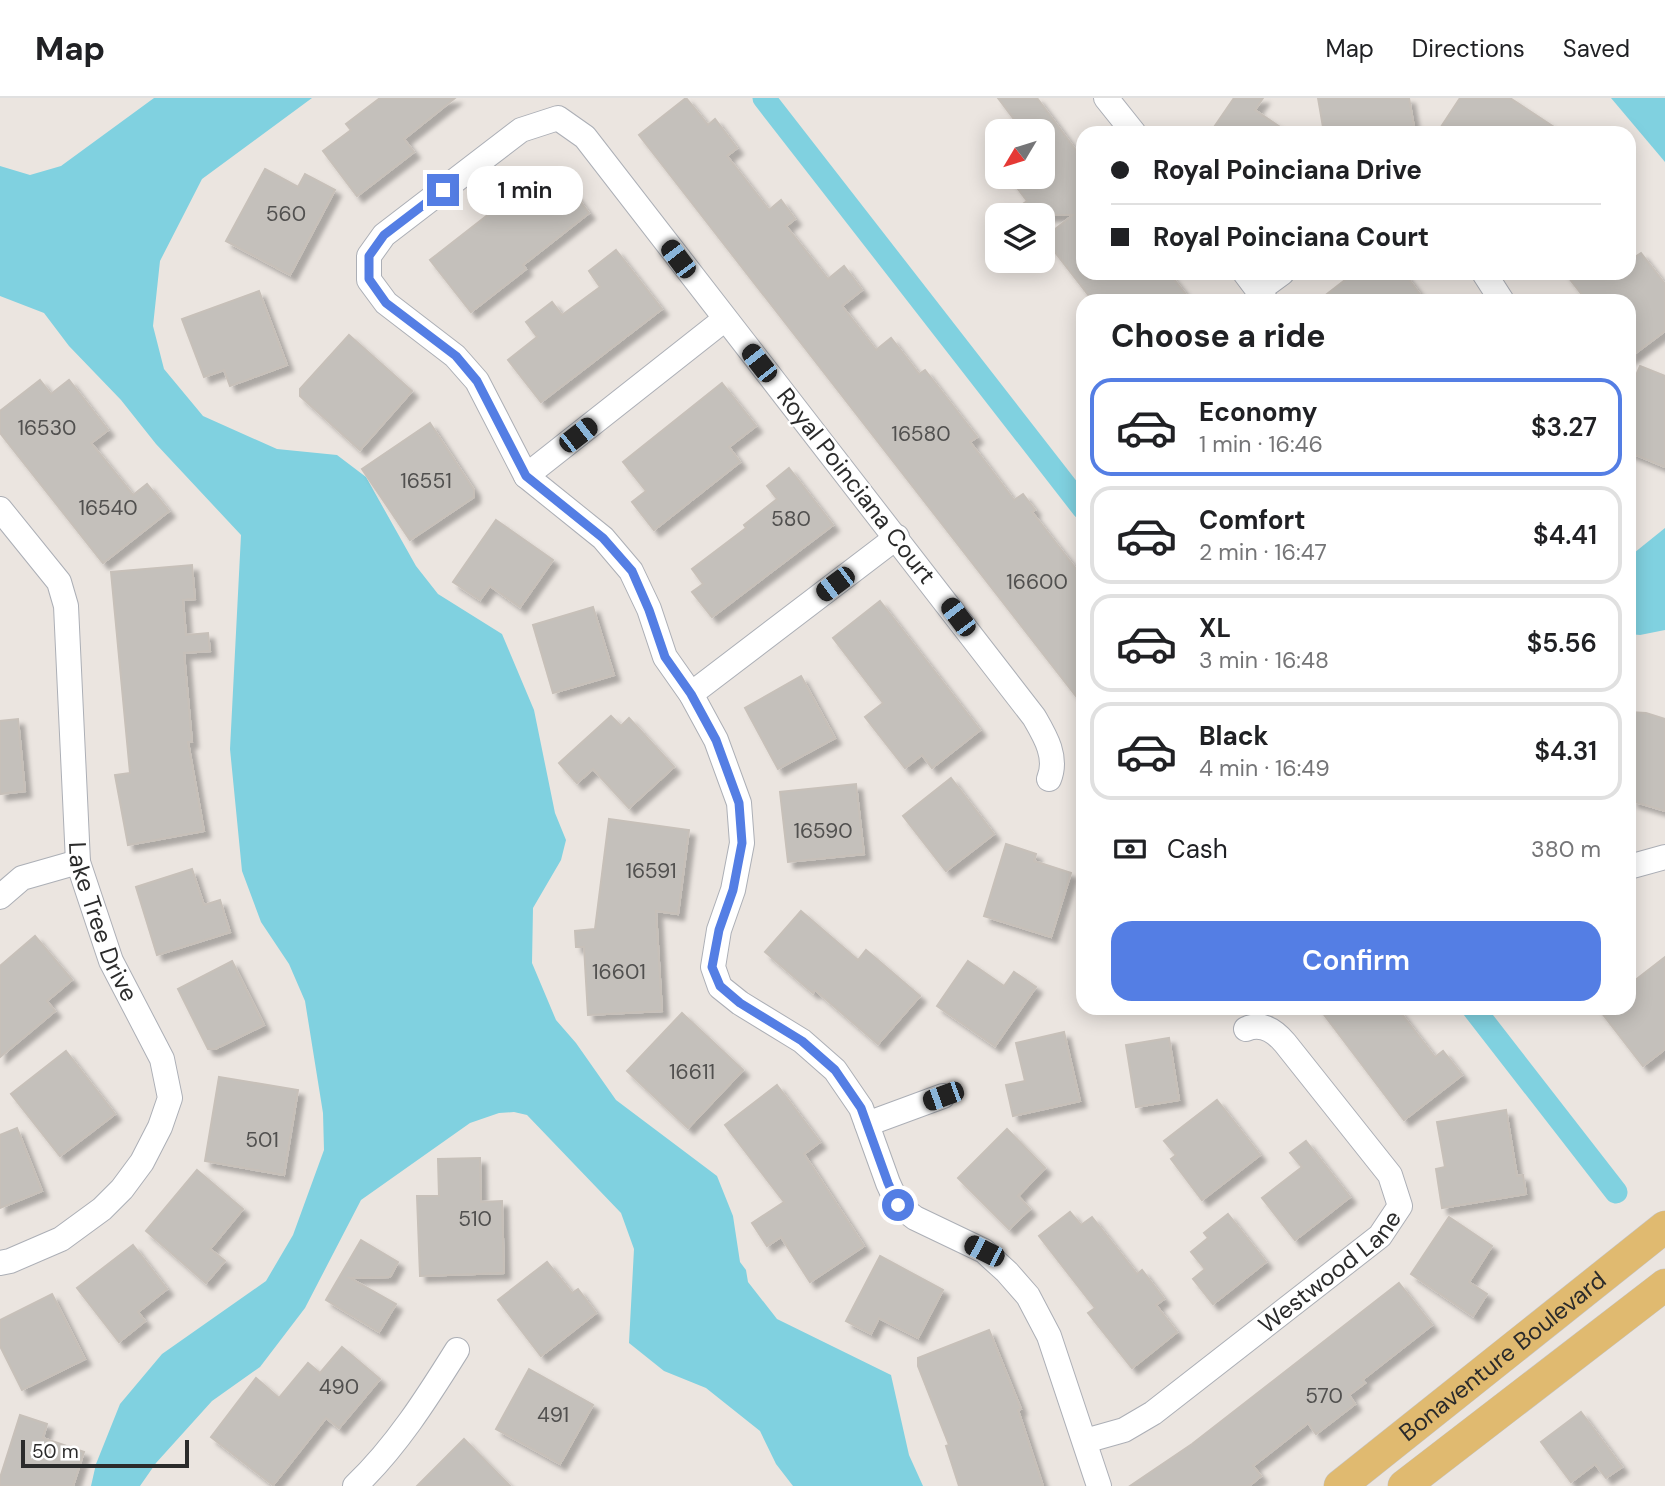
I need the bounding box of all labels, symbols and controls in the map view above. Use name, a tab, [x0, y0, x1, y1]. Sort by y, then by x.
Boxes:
text: Map	[35, 27, 105, 70]
text: Map	[1326, 33, 1374, 64]
text: Directions	[1412, 33, 1525, 64]
text: Saved	[1563, 33, 1630, 64]
north arrow	[985, 119, 1055, 189]
map controls	[985, 119, 1055, 273]
text: Royal Poinciana Drive	[1153, 153, 1422, 187]
callout: 1 min	[467, 166, 583, 214]
route end	[427, 174, 459, 206]
text: 1 min	[498, 175, 552, 205]
house number: 560	[266, 200, 306, 228]
button: layers	[985, 203, 1055, 273]
text: Royal Poinciana Court	[1153, 220, 1429, 254]
car	[657, 236, 700, 282]
text: Choose a ride	[1111, 315, 1326, 357]
car	[738, 340, 781, 386]
street label: Royal Poinciana Court	[770, 381, 943, 590]
text: Economy	[1199, 395, 1317, 429]
icon: car	[1115, 396, 1178, 459]
text: $3.27	[1531, 410, 1597, 444]
house number: 16530	[18, 414, 76, 442]
car	[555, 414, 602, 456]
house number: 16580	[891, 420, 951, 448]
text: 1 min · 16:46	[1199, 429, 1323, 459]
house number: 16551	[400, 467, 452, 495]
house number: 16540	[78, 494, 138, 522]
text: Comfort	[1199, 503, 1305, 537]
icon: car	[1115, 504, 1178, 567]
house number: 580	[771, 505, 811, 533]
text: $4.41	[1533, 518, 1597, 552]
text: 2 min · 16:47	[1199, 537, 1327, 567]
car	[812, 563, 859, 605]
house number: 16600	[1006, 568, 1068, 596]
car	[937, 594, 980, 640]
text: XL	[1199, 611, 1231, 645]
icon: car	[1115, 612, 1178, 675]
text: $5.56	[1527, 626, 1597, 660]
text: 3 min · 16:48	[1199, 645, 1329, 675]
text: Black	[1199, 719, 1269, 753]
icon: car	[1115, 720, 1178, 783]
text: $4.31	[1534, 734, 1597, 768]
text: 4 min · 16:49	[1199, 753, 1330, 783]
house number: 16590	[793, 817, 853, 845]
icon: cash	[1111, 830, 1149, 868]
text: Cash	[1167, 832, 1228, 866]
text: 380 m	[1531, 834, 1601, 864]
street label: Lake Tree Drive	[62, 841, 145, 1007]
house number: 16591	[626, 857, 676, 885]
button: Confirm	[1111, 921, 1601, 1001]
house number: 16601	[592, 958, 646, 986]
house number: 16611	[669, 1058, 715, 1086]
car	[920, 1079, 967, 1113]
house number: 501	[245, 1126, 279, 1154]
route start	[882, 1189, 914, 1221]
street label: Westwood Lane	[1252, 1204, 1408, 1340]
house number: 510	[458, 1205, 492, 1233]
car	[961, 1232, 1008, 1270]
street label: Bonaventure Boulevard	[1393, 1264, 1612, 1448]
house number: 490	[319, 1373, 359, 1401]
house number: 570	[1305, 1382, 1343, 1410]
house number: 491	[537, 1401, 569, 1429]
scale bar	[21, 1437, 189, 1469]
text: 50 m	[32, 1439, 79, 1464]

